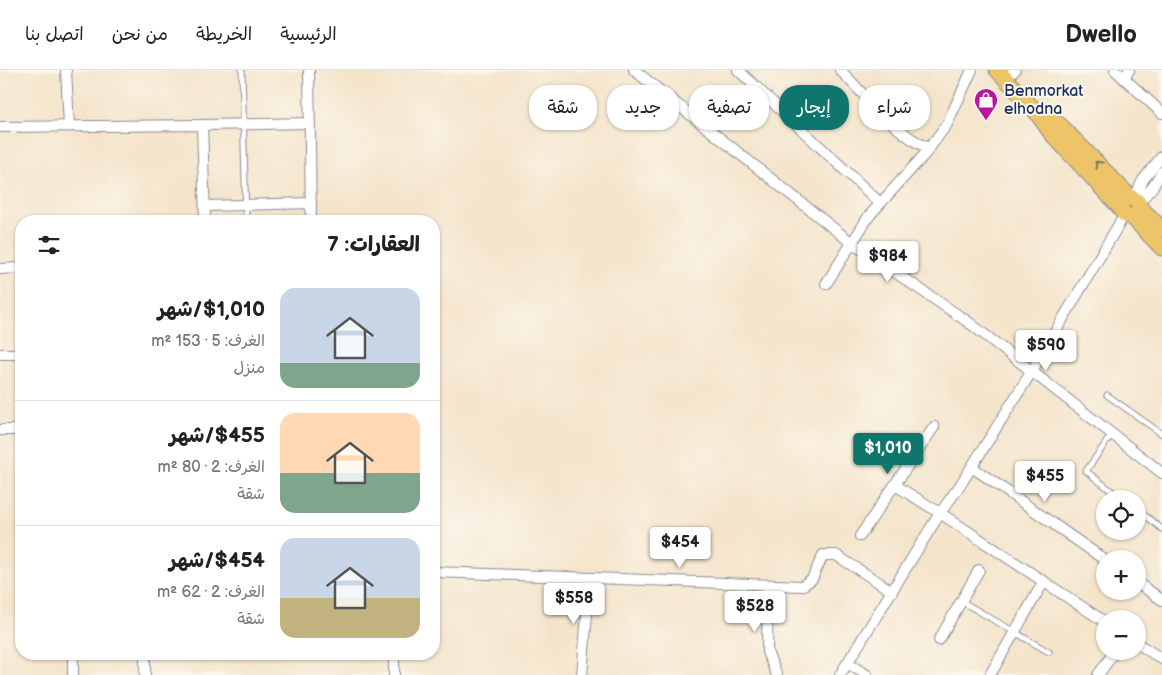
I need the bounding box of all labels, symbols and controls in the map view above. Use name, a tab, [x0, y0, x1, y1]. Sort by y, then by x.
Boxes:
text: Dwello	[1065, 20, 1137, 49]
text: اتصل بنا	[25, 24, 84, 45]
text: من نحن	[112, 24, 168, 45]
text: الخريطة	[196, 24, 252, 45]
text: الرئيسية	[280, 24, 337, 45]
place label: Benmorkat elhodna	[1004, 82, 1083, 119]
chip: شقة	[529, 85, 597, 130]
chip: جديد	[607, 85, 679, 130]
chip: تصفية	[689, 85, 769, 130]
chip: إيجار	[779, 85, 849, 130]
chip: شراء	[859, 85, 930, 130]
shop icon: Benmorkat elhodna	[973, 87, 999, 121]
one-way arrow	[1095, 161, 1104, 170]
icon: filters	[35, 231, 63, 259]
text: العقارات: 7	[327, 232, 420, 257]
pin: $984	[858, 240, 918, 283]
text: $984	[869, 247, 907, 266]
text: $1,010/شهر	[158, 297, 265, 322]
icon: home	[320, 308, 380, 368]
pin: $590	[1016, 330, 1076, 372]
text: الغرف: 5 · 153 m²	[151, 332, 265, 351]
text: $590	[1026, 336, 1066, 355]
text: منزل	[233, 359, 265, 378]
text: $455/شهر	[170, 423, 265, 448]
pin: $1,010	[847, 432, 929, 475]
icon: home	[320, 433, 380, 493]
text: $1,010	[864, 439, 912, 458]
text: الغرف: 2 · 80 m²	[157, 458, 265, 477]
pin: $455	[1015, 460, 1075, 503]
text: $455	[1026, 467, 1064, 486]
text: شقة	[237, 485, 265, 504]
map controls	[1096, 490, 1146, 660]
button: locate	[1096, 490, 1146, 540]
pin: $454	[650, 526, 710, 569]
text: $454	[661, 533, 699, 552]
text: $454/شهر	[169, 548, 265, 573]
button: +	[1096, 550, 1146, 600]
icon: home	[320, 558, 380, 618]
pin: $558	[544, 582, 604, 625]
text: الغرف: 2 · 62 m²	[157, 583, 265, 602]
text: $558	[555, 589, 593, 608]
pin: $528	[725, 590, 785, 633]
text: $528	[736, 597, 774, 616]
text: شقة	[237, 610, 265, 629]
button: −	[1096, 610, 1146, 660]

